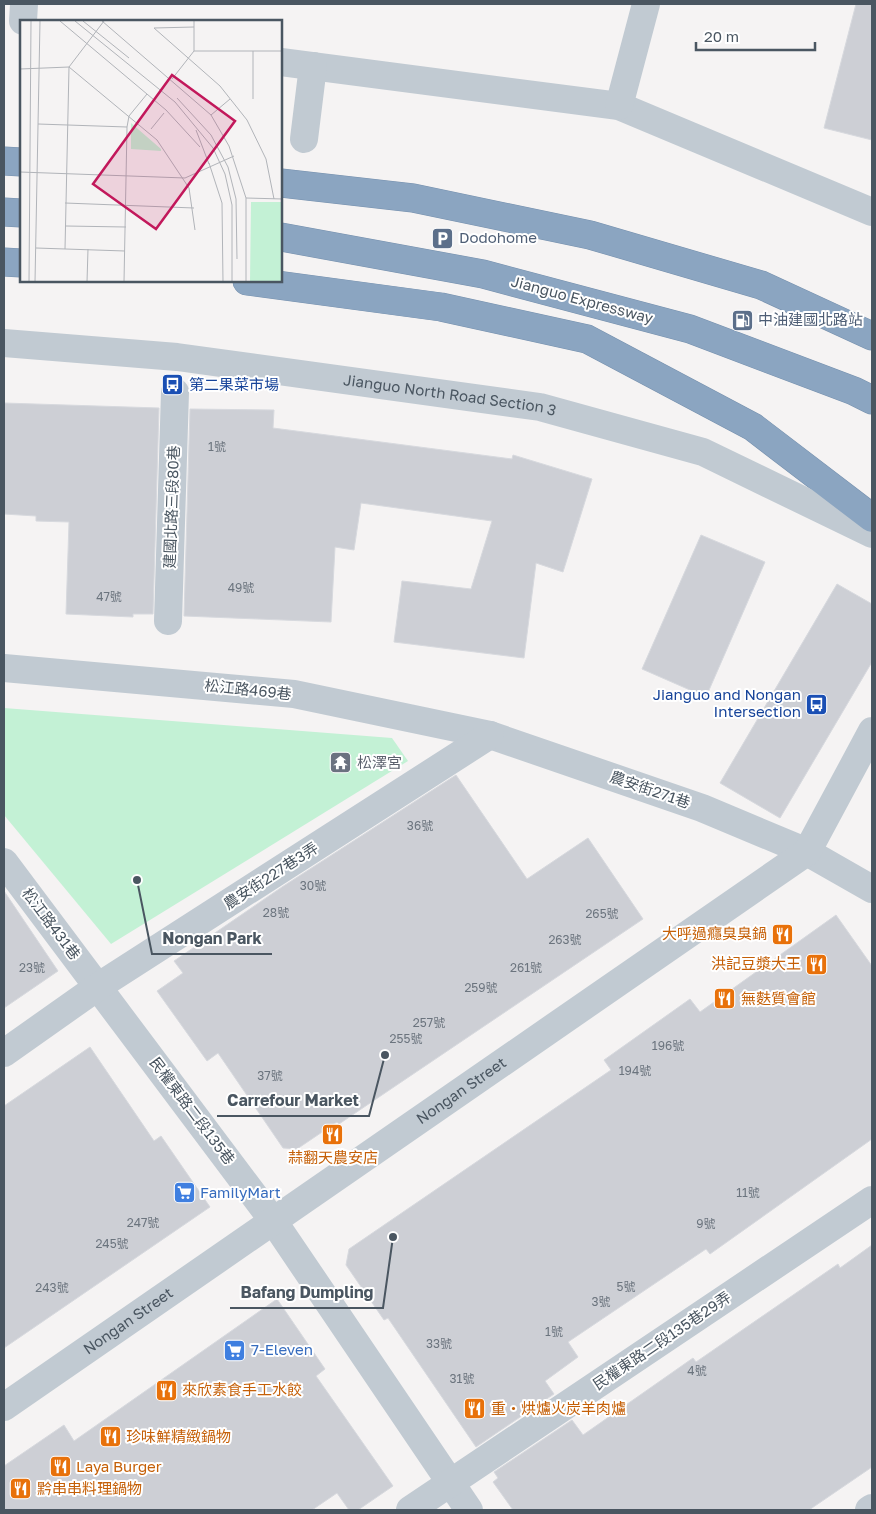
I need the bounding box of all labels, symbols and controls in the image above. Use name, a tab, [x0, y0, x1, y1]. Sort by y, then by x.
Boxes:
inset map	[20, 20, 282, 282]
scale bar	[696, 20, 815, 52]
text: 20 m	[704, 27, 739, 45]
parking icon: Dodohome	[431, 226, 455, 250]
place label: Dodohome	[459, 228, 537, 246]
street label: Jianguo Expressway	[509, 271, 656, 327]
fuel station icon: 中油建國北路站	[730, 308, 754, 332]
place label: 中油建國北路站	[758, 310, 863, 328]
street label: Jianguo North Road Section 3	[342, 370, 558, 419]
bus stop icon: 第二果菜市場	[161, 373, 185, 397]
place label: 第二果菜市場	[189, 375, 279, 393]
house number: 1號	[208, 439, 226, 454]
street label: 建國北路三段80巷	[160, 445, 182, 569]
house number: 49號	[228, 580, 254, 595]
house number: 47號	[96, 589, 122, 604]
street label: 松江路469巷	[204, 675, 292, 703]
place label: Jianguo and Nongan Intersection	[653, 685, 801, 720]
bus stop icon: Jianguo and Nongan Intersection	[805, 692, 829, 716]
temple icon: 松澤宮	[329, 751, 353, 775]
place label: 松澤宮	[357, 753, 402, 771]
street label: 農安街271巷	[608, 767, 693, 811]
house number: 36號	[407, 818, 433, 833]
street label: 農安街227巷3弄	[220, 838, 321, 912]
house number: 30號	[300, 878, 326, 893]
street label: 松江路431巷	[19, 884, 85, 963]
house number: 28號	[263, 905, 289, 920]
house number: 265號	[585, 906, 619, 921]
restaurant icon: 大呼過癮臭臭鍋	[771, 922, 795, 946]
callout: Nongan Park	[152, 923, 272, 954]
place label: 大呼過癮臭臭鍋	[662, 924, 767, 942]
text: Nongan Park	[162, 928, 262, 948]
house number: 263號	[548, 932, 582, 947]
restaurant icon: 洪記豆漿大王	[805, 952, 829, 976]
place label: 洪記豆漿大王	[711, 954, 801, 972]
house number: 23號	[19, 960, 45, 975]
house number: 261號	[510, 960, 542, 975]
house number: 259號	[464, 980, 498, 995]
restaurant icon: 無麩質會館	[713, 987, 737, 1011]
place label: 無麩質會館	[741, 989, 816, 1007]
house number: 257號	[413, 1015, 445, 1030]
house number: 255號	[390, 1031, 422, 1046]
house number: 196號	[652, 1038, 684, 1053]
street label: 民權東路二段135巷	[147, 1053, 239, 1168]
street label: Nongan Street	[413, 1053, 509, 1127]
house number: 194號	[619, 1063, 651, 1078]
house number: 37號	[257, 1068, 283, 1083]
callout: Carrefour Market	[217, 1085, 369, 1116]
text: Carrefour Market	[227, 1090, 359, 1110]
restaurant icon: 蒜翻天農安店	[321, 1123, 345, 1147]
place label: 蒜翻天農安店	[288, 1148, 378, 1166]
supermarket icon: FamilyMart	[172, 1181, 196, 1205]
place label: FamilyMart	[200, 1183, 281, 1201]
house number: 11號	[736, 1185, 760, 1200]
house number: 247號	[127, 1215, 159, 1230]
house number: 9號	[696, 1216, 716, 1231]
house number: 245號	[95, 1236, 129, 1251]
callout: Bafang Dumpling	[230, 1277, 383, 1308]
house number: 5號	[617, 1279, 635, 1294]
house number: 243號	[35, 1280, 69, 1295]
text: Bafang Dumpling	[241, 1282, 374, 1302]
street label: Nongan Street	[79, 1283, 176, 1358]
street label: 民權東路二段135巷29弄	[589, 1287, 734, 1393]
house number: 3號	[591, 1294, 611, 1309]
house number: 1號	[545, 1324, 563, 1339]
house number: 33號	[426, 1336, 452, 1351]
supermarket icon: 7-Eleven	[223, 1338, 247, 1362]
place label: 7-Eleven	[251, 1340, 313, 1358]
house number: 4號	[687, 1363, 707, 1378]
house number: 31號	[450, 1371, 474, 1386]
restaurant icon: 來欣素食手工水餃	[154, 1378, 178, 1402]
place label: 來欣素食手工水餃	[182, 1380, 302, 1398]
restaurant icon: 重‧烘爐火炭羊肉爐	[463, 1397, 487, 1421]
place label: 重‧烘爐火炭羊肉爐	[491, 1399, 626, 1417]
restaurant icon: 珍味鮮精緻鍋物	[98, 1425, 122, 1449]
place label: 珍味鮮精緻鍋物	[126, 1427, 231, 1445]
restaurant icon: Laya Burger	[48, 1455, 72, 1479]
place label: Laya Burger	[76, 1457, 162, 1475]
restaurant icon: 黔串串料理鍋物	[9, 1477, 33, 1501]
place label: 黔串串料理鍋物	[37, 1479, 142, 1497]

